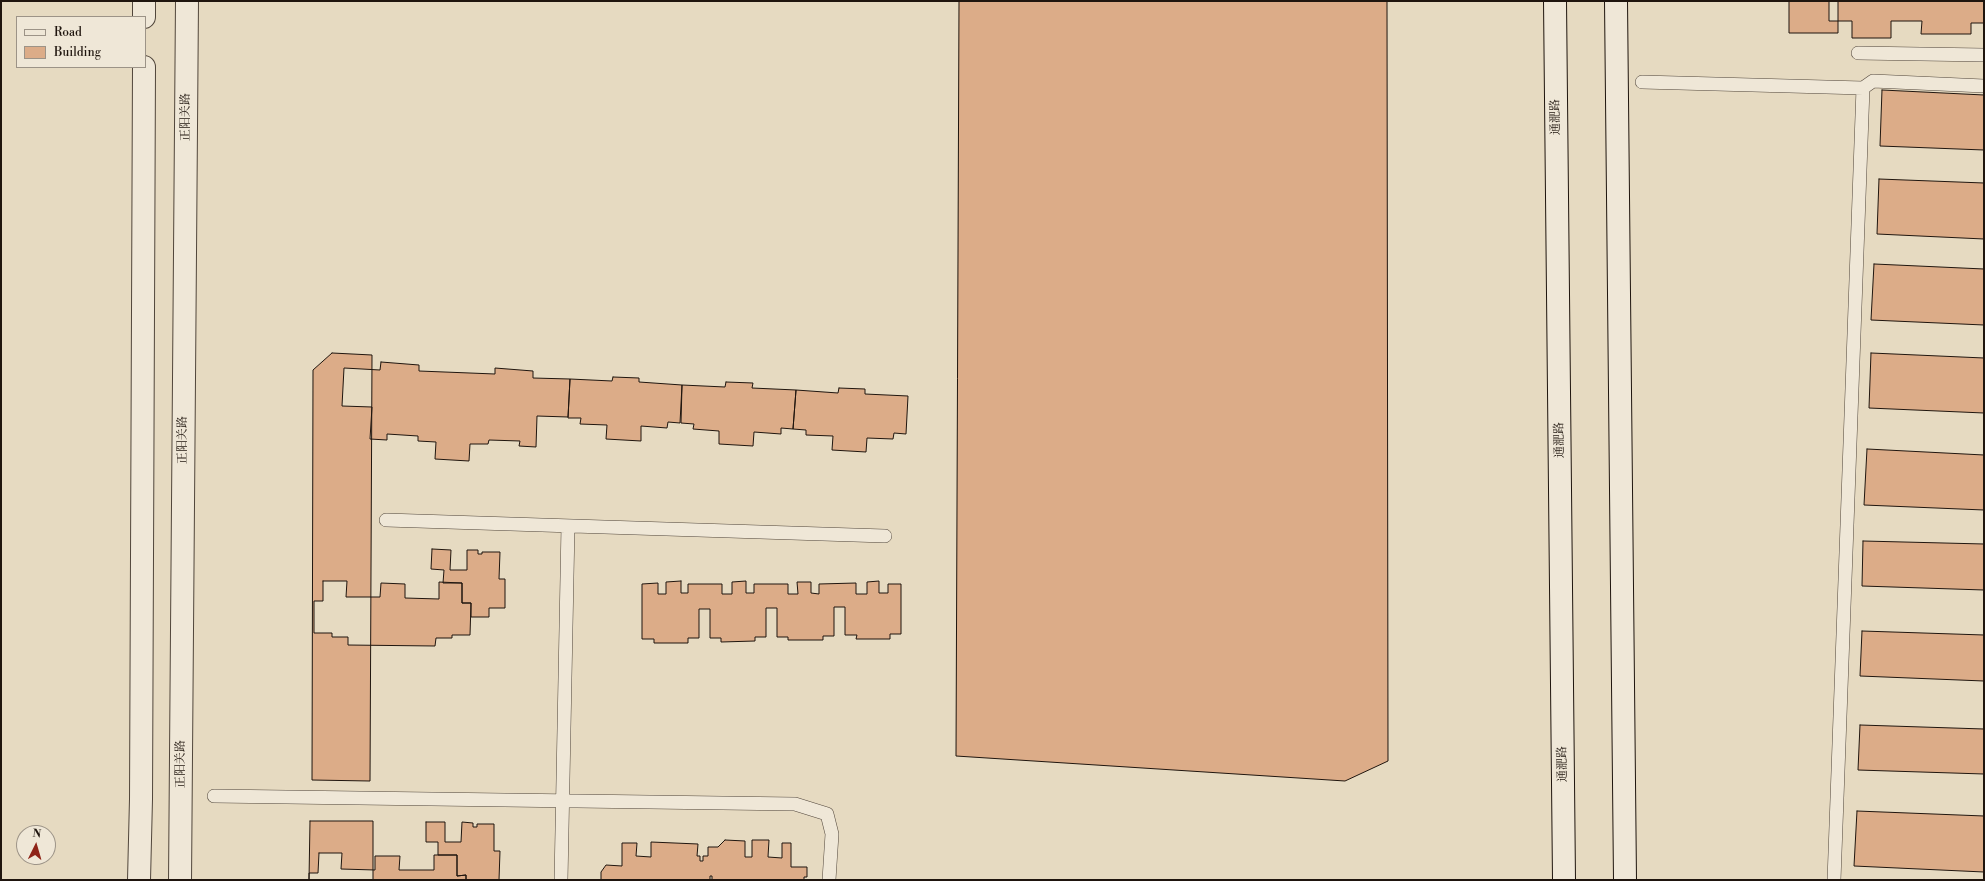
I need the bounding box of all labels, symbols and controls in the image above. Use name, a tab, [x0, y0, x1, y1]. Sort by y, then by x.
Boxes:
legend	[16, 16, 146, 68]
text: Road	[54, 25, 82, 40]
text: Building	[54, 45, 101, 60]
street label: 正阳关路	[179, 93, 193, 141]
street label: 通淝路	[1548, 99, 1564, 135]
street label: 正阳关路	[176, 416, 190, 464]
street label: 通淝路	[1552, 422, 1568, 458]
street label: 正阳关路	[174, 740, 188, 788]
street label: 通淝路	[1555, 746, 1571, 782]
north arrow	[16, 825, 56, 865]
text: N	[32, 827, 42, 841]

